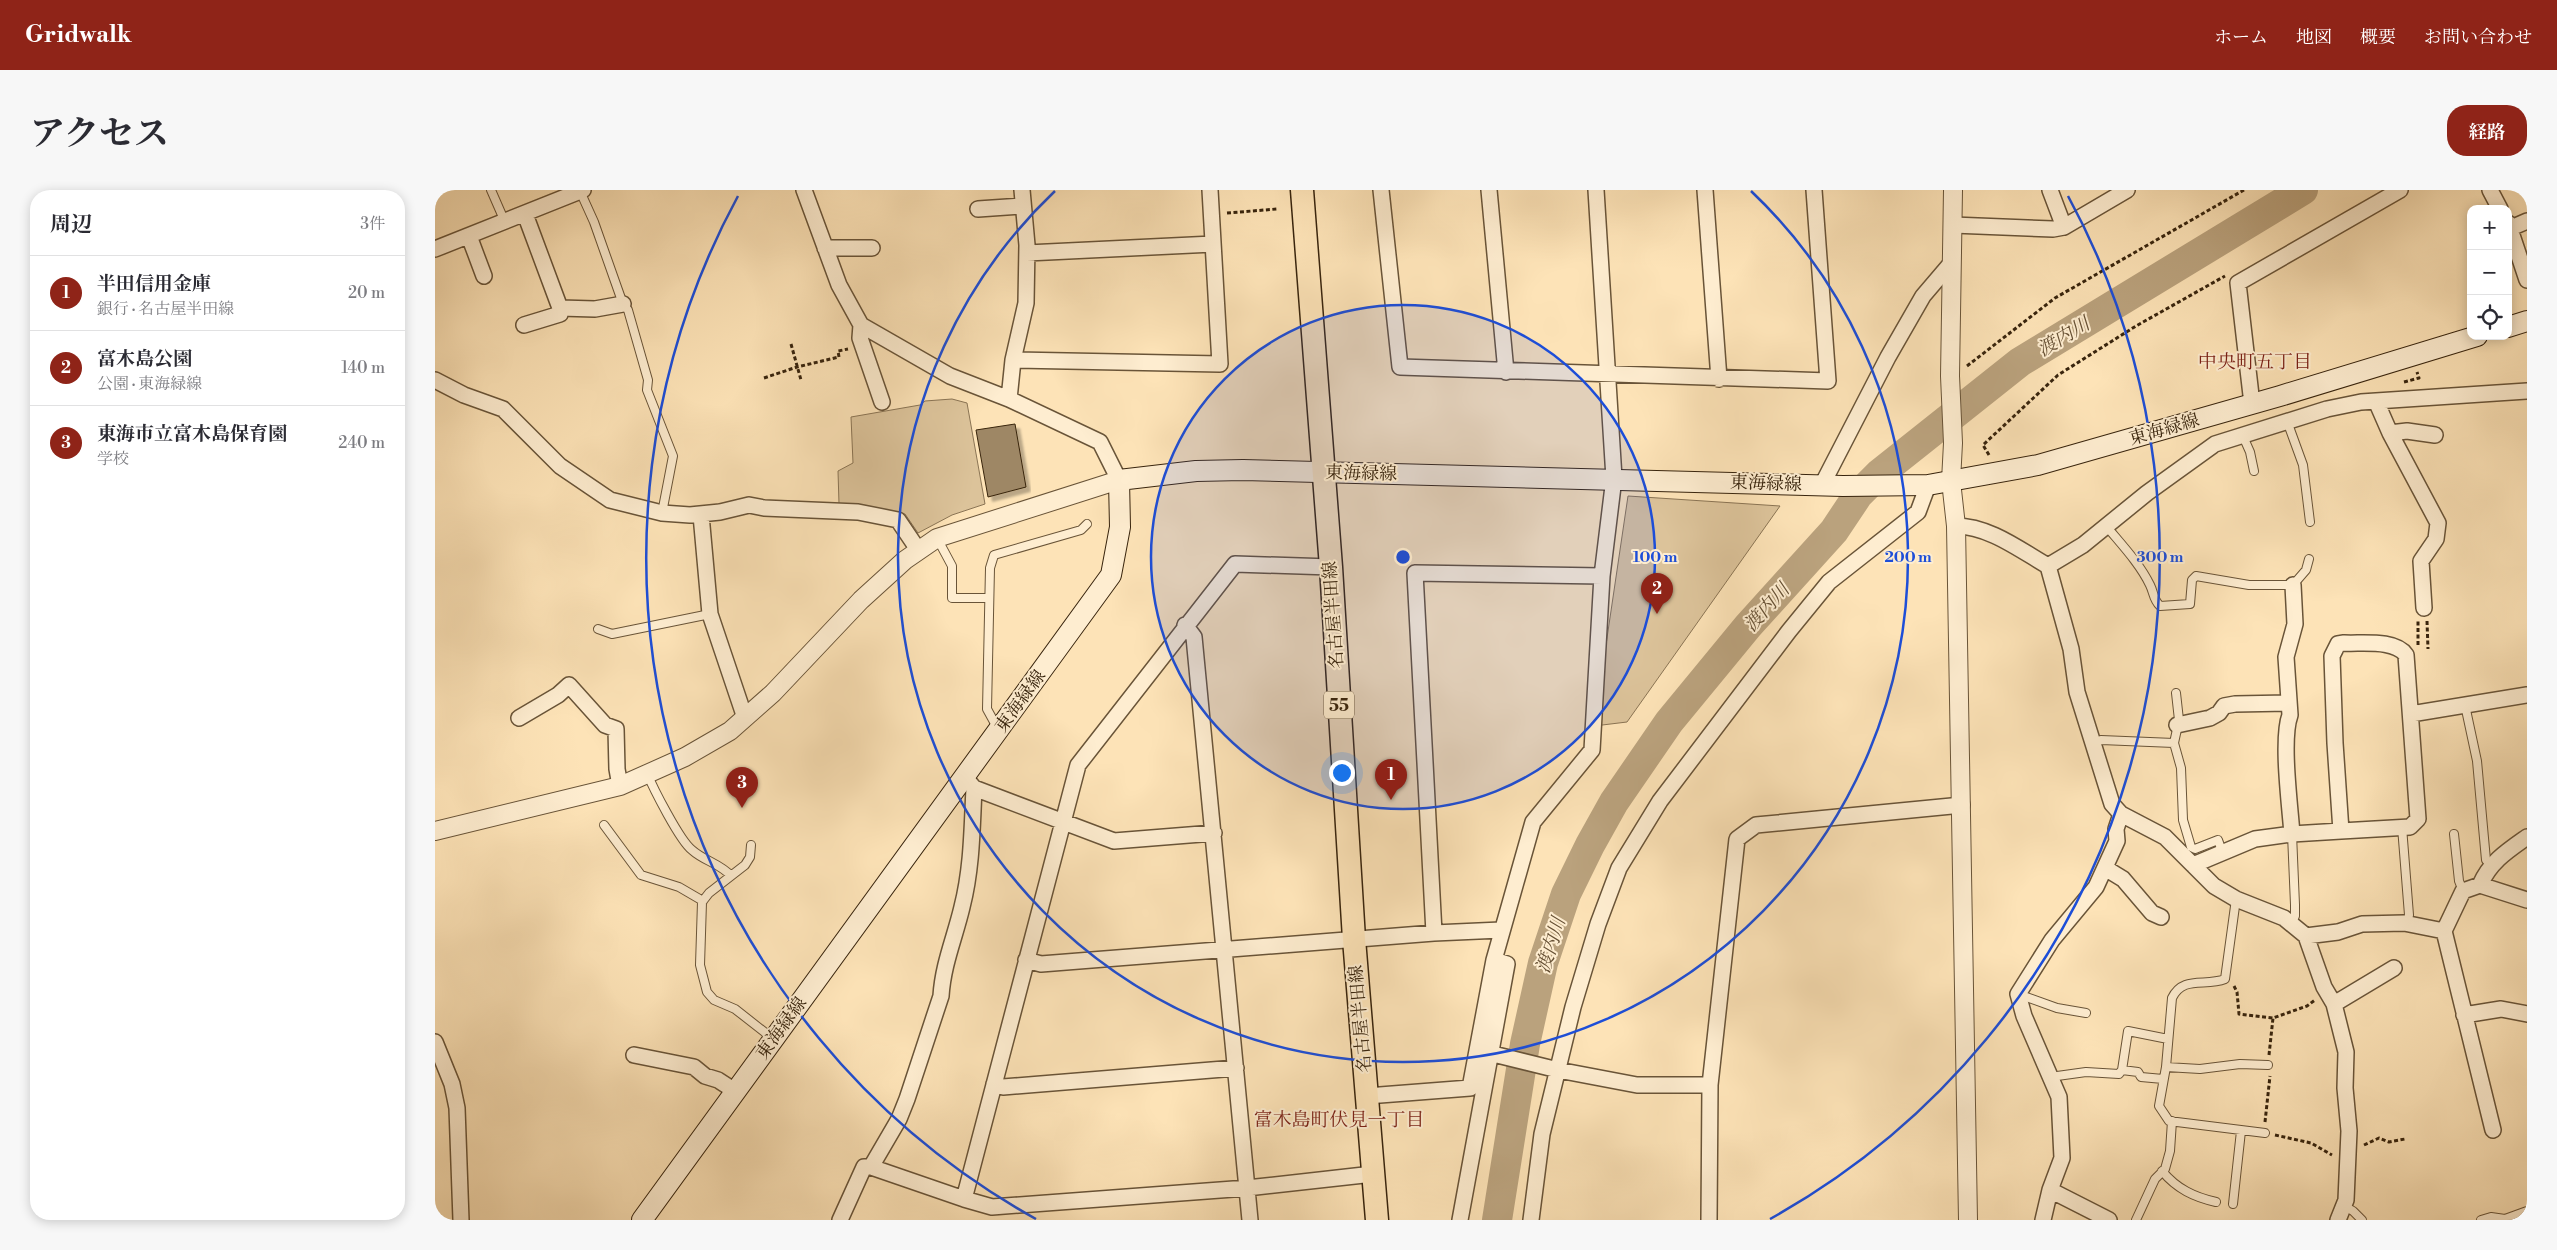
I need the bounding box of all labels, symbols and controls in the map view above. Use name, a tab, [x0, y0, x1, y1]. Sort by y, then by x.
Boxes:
text: Gridwalk	[25, 20, 132, 50]
text: ホーム	[2214, 26, 2268, 49]
text: 地図	[2296, 26, 2332, 49]
text: 概要	[2360, 26, 2396, 49]
text: お問い合わせ	[2424, 26, 2532, 49]
button: 経路	[2447, 105, 2527, 156]
text: アクセス	[30, 113, 169, 156]
map controls	[2467, 205, 2512, 340]
button: +	[2467, 205, 2512, 250]
text: 周辺	[50, 212, 92, 238]
text: 3件	[360, 214, 385, 234]
button: −	[2467, 250, 2512, 295]
text: 半田信用金庫	[97, 272, 211, 296]
text: 1	[62, 283, 70, 303]
text: 20 m	[348, 283, 385, 303]
button: locate	[2467, 295, 2512, 340]
text: 銀行 · 名古屋半田線	[97, 299, 234, 319]
water label: 渡内川	[2033, 311, 2096, 362]
text: 富木島公園	[97, 347, 192, 371]
district label: 中央町五丁目	[2198, 350, 2312, 374]
text: 2	[61, 358, 71, 378]
text: 140 m	[341, 358, 385, 378]
text: 公園 · 東海緑線	[97, 374, 202, 394]
street label: 東海緑線	[2126, 409, 2202, 450]
text: 東海市立富木島保育園	[97, 422, 287, 446]
text: 3	[61, 433, 71, 453]
text: 240 m	[338, 433, 385, 453]
text: 学校	[97, 449, 129, 469]
street label: 東海緑線	[1325, 461, 1397, 486]
street label: 東海緑線	[1730, 471, 1802, 496]
centre of rings	[1394, 548, 1412, 566]
text: 100 m	[1633, 548, 1678, 567]
text: 200 m	[1884, 548, 1932, 567]
text: 300 m	[2137, 548, 2184, 567]
street label: 名古屋半田線	[1318, 560, 1349, 670]
pin: 2	[1641, 573, 1673, 614]
water label: 渡内川	[1739, 577, 1796, 637]
street label: 東海緑線	[990, 665, 1051, 737]
road number: 55	[1324, 692, 1354, 718]
pin: 1	[1375, 759, 1407, 800]
your location	[1329, 760, 1355, 786]
pin: 3	[726, 767, 758, 808]
water label: 渡内川	[1531, 913, 1571, 976]
street label: 名古屋半田線	[1344, 964, 1377, 1074]
street label: 東海緑線	[751, 992, 812, 1064]
district label: 富木島町伏見一丁目	[1253, 1108, 1425, 1132]

